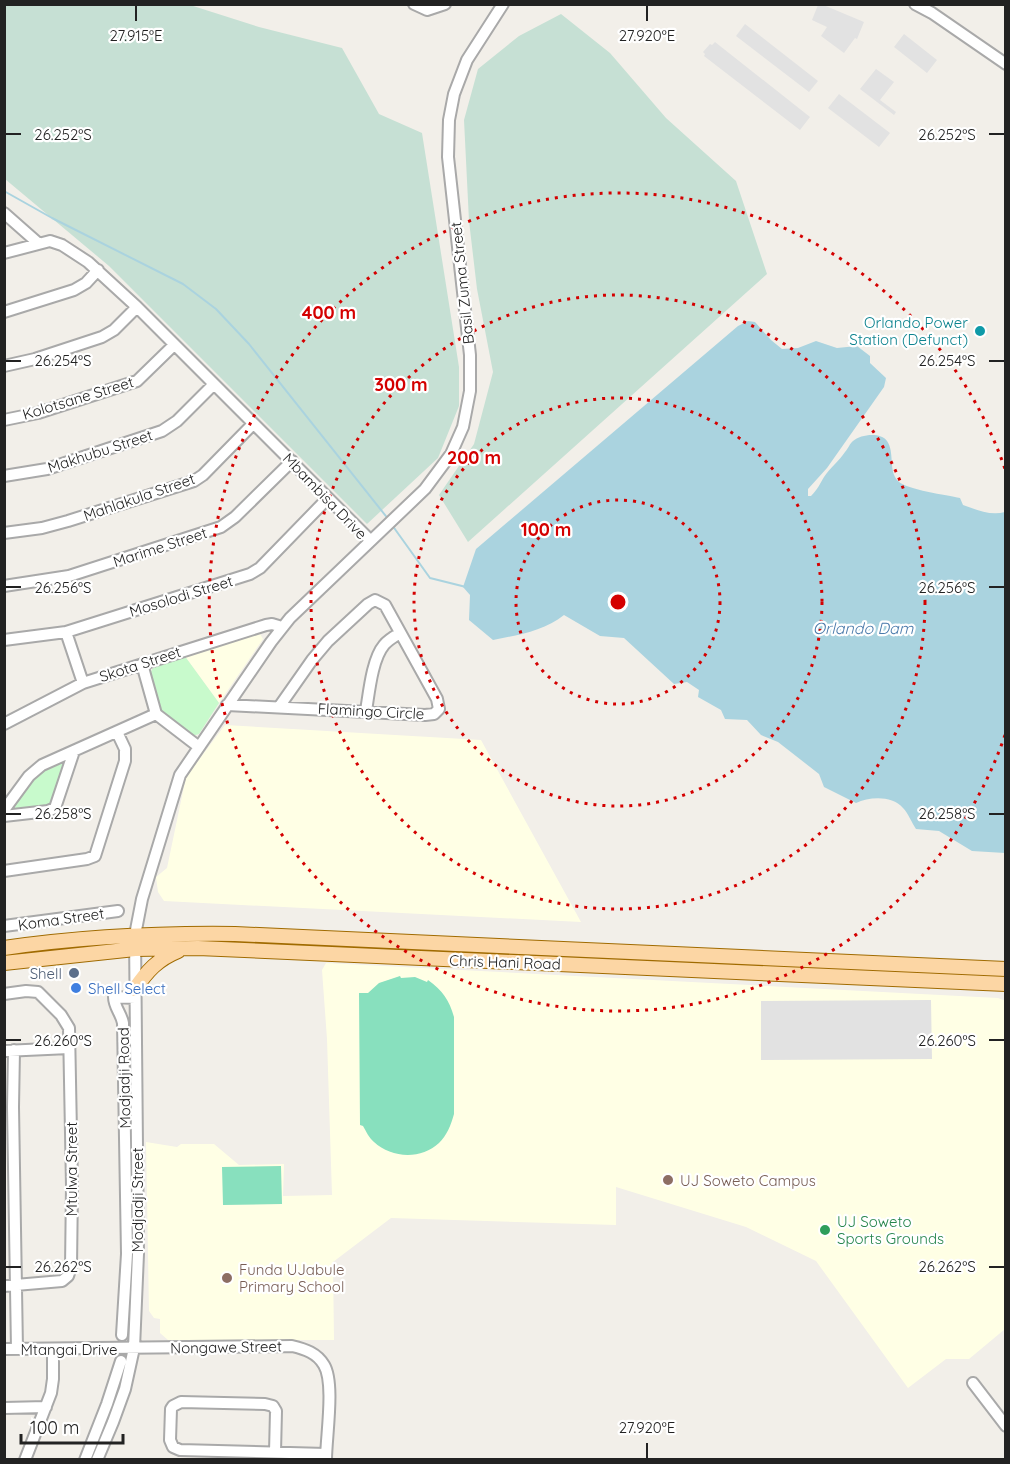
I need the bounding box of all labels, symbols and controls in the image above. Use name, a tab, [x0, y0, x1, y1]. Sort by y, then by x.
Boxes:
text: 27.915°E	[109, 26, 163, 45]
text: 27.920°E	[619, 26, 675, 45]
text: 26.252°S	[34, 125, 92, 144]
text: 26.252°S	[918, 125, 976, 144]
street label: Basil Zuma Street	[446, 221, 478, 345]
text: 400 m	[302, 301, 356, 324]
place label: Orlando Power Station (Defunct)	[849, 313, 968, 349]
marker: Orlando Power Station (Defunct)	[973, 324, 987, 338]
text: 26.254°S	[35, 351, 91, 370]
text: 26.254°S	[919, 351, 975, 370]
street label: Kolotsane Street	[20, 372, 136, 424]
text: 300 m	[374, 373, 428, 396]
street label: Makhubu Street	[45, 425, 155, 477]
text: 200 m	[447, 446, 501, 469]
street label: Mbambisa Drive	[279, 449, 371, 543]
street label: Mahlakula Street	[81, 469, 197, 525]
text: 100 m	[521, 518, 571, 541]
street label: Marime Street	[111, 523, 209, 571]
street label: Mosolodi Street	[127, 571, 235, 621]
text: 26.256°S	[34, 578, 92, 597]
text: 26.256°S	[918, 578, 976, 597]
centre of rings	[608, 592, 628, 612]
water label: Orlando Dam	[813, 618, 914, 638]
street label: Skota Street	[97, 642, 183, 686]
street label: Flamingo Circle	[317, 699, 425, 723]
text: 26.258°S	[34, 804, 92, 823]
text: 26.258°S	[918, 804, 976, 823]
street label: Koma Street	[17, 904, 105, 934]
street label: Chris Hani Road	[449, 951, 561, 973]
place label: Shell	[30, 964, 62, 983]
marker: Shell	[67, 966, 81, 980]
place label: Shell Select	[88, 979, 166, 998]
marker: Shell Select	[69, 981, 83, 995]
street label: Modjadji Road	[114, 1027, 134, 1129]
text: 26.260°S	[34, 1031, 92, 1050]
text: 26.260°S	[918, 1031, 976, 1050]
street label: Mtulwa Street	[62, 1122, 81, 1216]
street label: Modjadji Street	[128, 1147, 147, 1253]
place label: UJ Soweto Campus	[680, 1171, 816, 1190]
marker: UJ Soweto Campus	[661, 1173, 675, 1187]
place label: UJ Soweto Sports Grounds	[837, 1212, 944, 1248]
marker: UJ Soweto Sports Grounds	[818, 1223, 832, 1237]
text: 26.262°S	[34, 1257, 92, 1276]
text: 26.262°S	[918, 1257, 976, 1276]
place label: Funda UJabule Primary School	[239, 1260, 344, 1296]
marker: Funda UJabule Primary School	[220, 1271, 234, 1285]
street label: Nongawe Street	[170, 1337, 282, 1357]
street label: Mtangai Drive	[20, 1340, 118, 1359]
scale bar	[21, 1407, 123, 1445]
text: 100 m	[30, 1416, 79, 1439]
text: 27.920°E	[619, 1418, 675, 1437]

